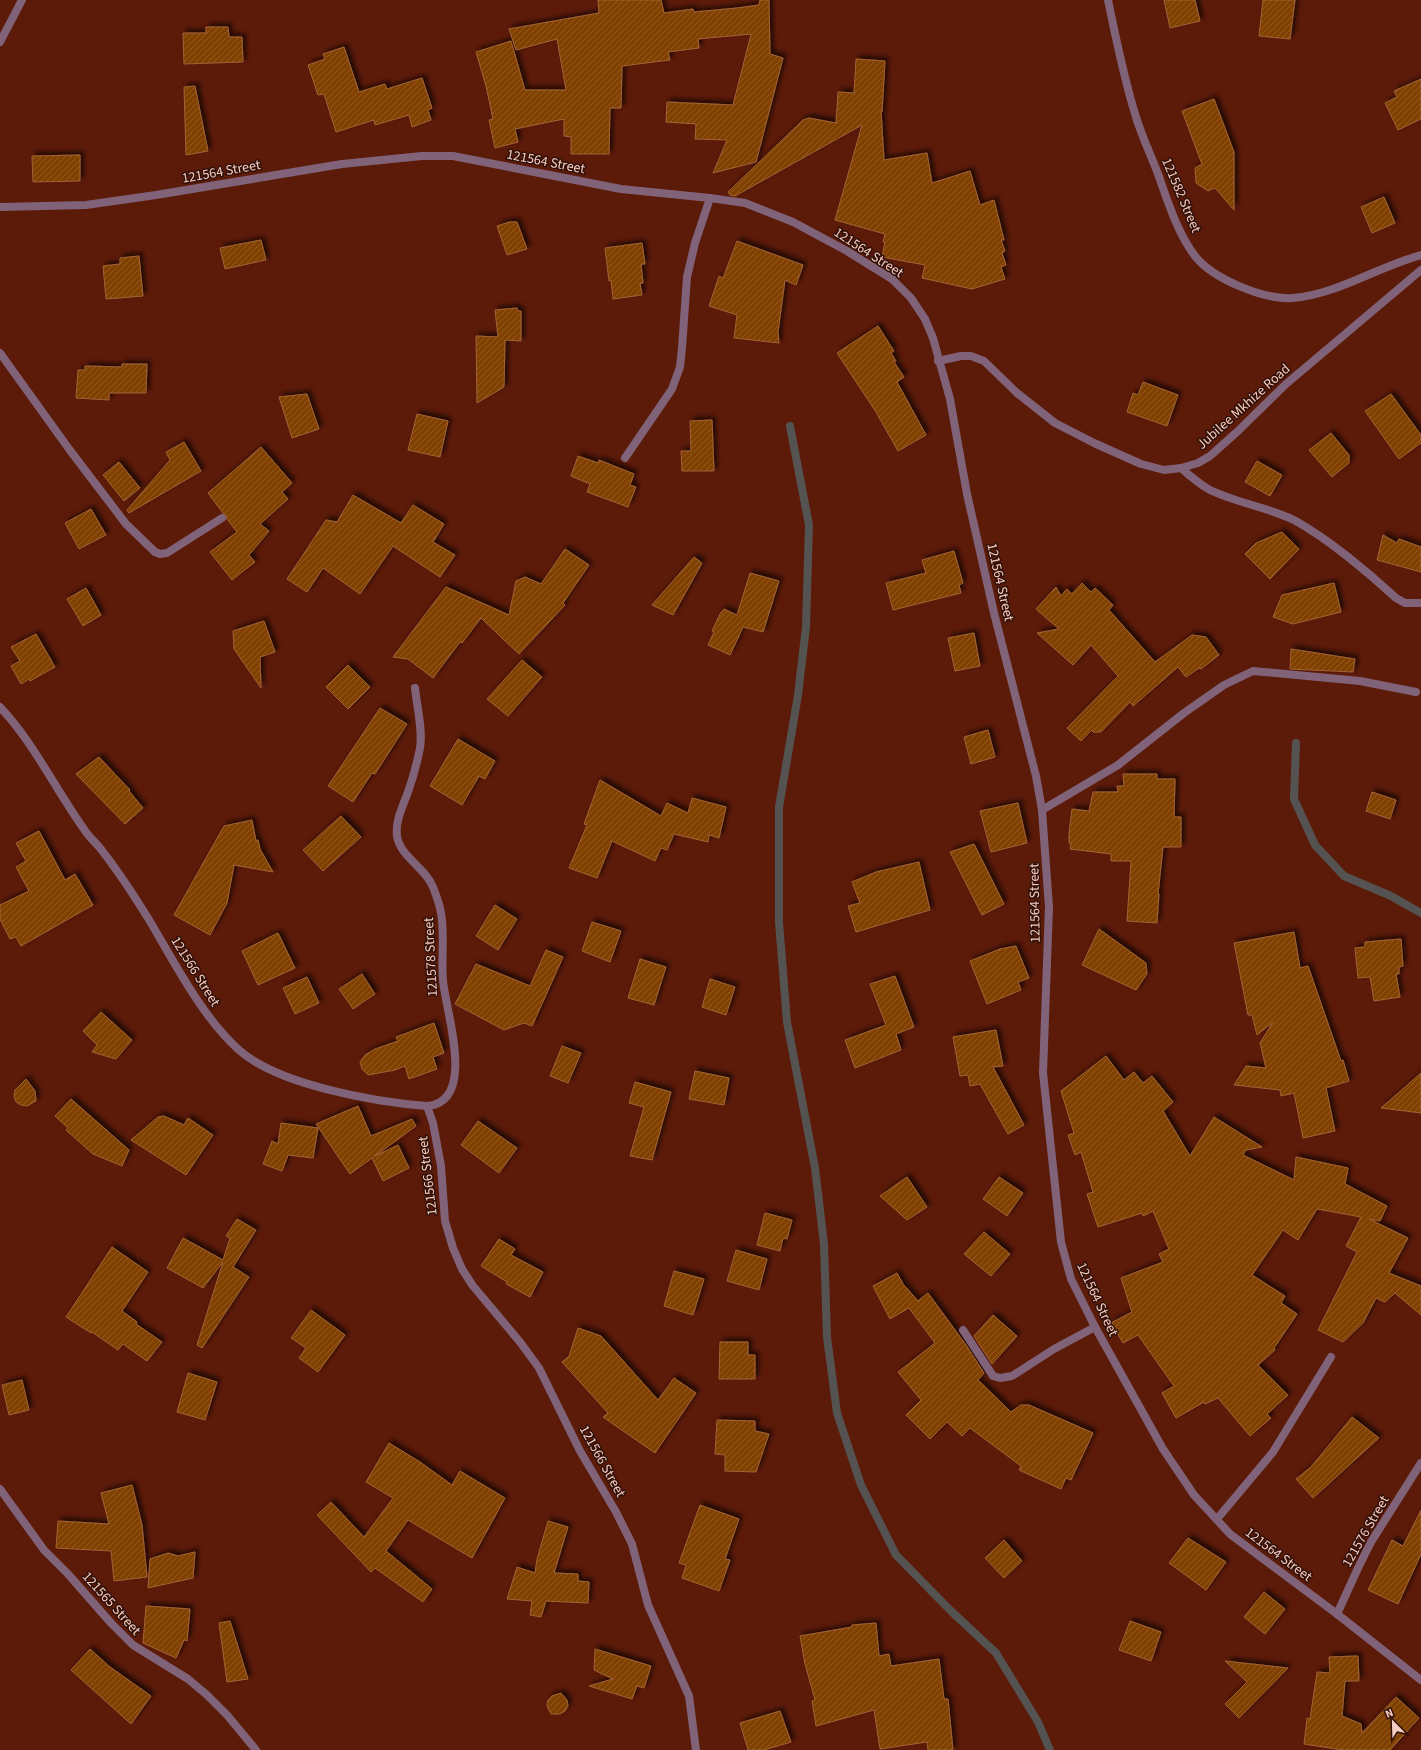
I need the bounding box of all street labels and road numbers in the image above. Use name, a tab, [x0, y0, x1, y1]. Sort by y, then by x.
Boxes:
street label: 121564 Street	[505, 145, 587, 179]
street label: 121564 Street	[180, 155, 262, 189]
street label: 121582 Street	[1156, 155, 1206, 236]
street label: 121564 Street	[830, 223, 908, 283]
street label: Jubilee Mkhize Road	[1193, 359, 1295, 454]
street label: 121564 Street	[981, 541, 1019, 624]
street label: 121564 Street	[1024, 863, 1046, 943]
street label: 121578 Street	[419, 916, 443, 997]
street label: 121566 Street	[166, 932, 225, 1011]
street label: 121566 Street	[413, 1135, 443, 1217]
street label: 121564 Street	[1071, 1259, 1123, 1340]
street label: 121566 Street	[574, 1422, 630, 1501]
street label: 121576 Street	[1337, 1492, 1395, 1571]
street label: 121564 Street	[1241, 1523, 1316, 1587]
street label: 121565 Street	[77, 1567, 146, 1640]

